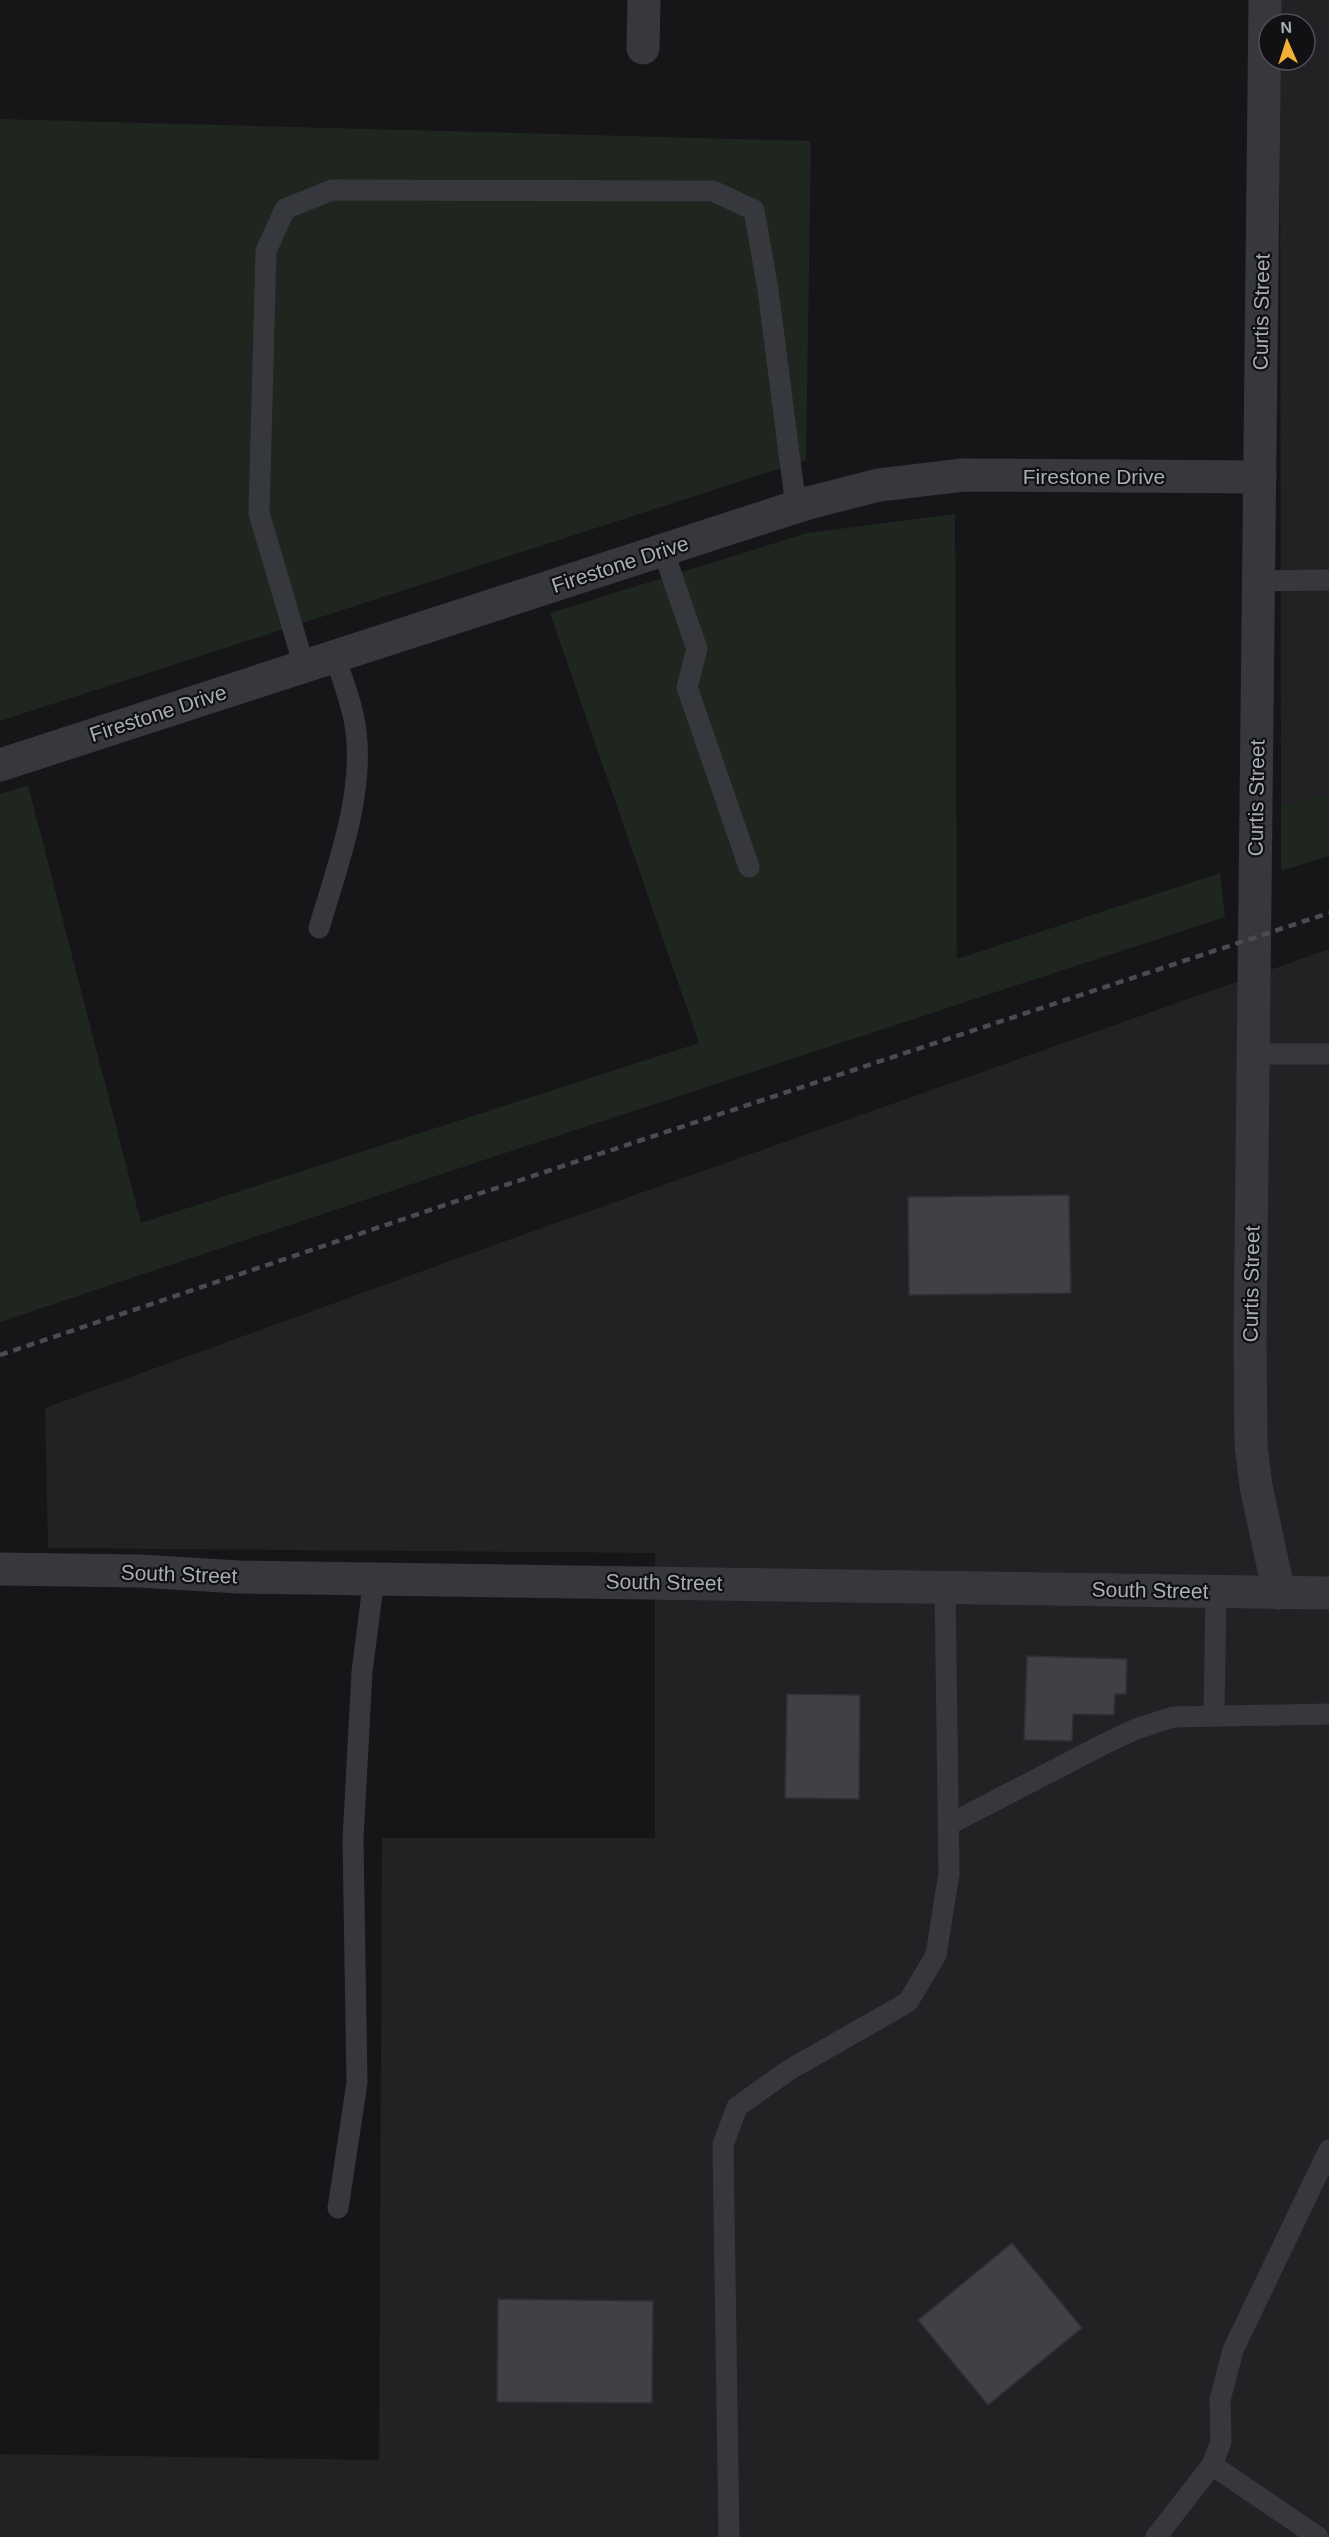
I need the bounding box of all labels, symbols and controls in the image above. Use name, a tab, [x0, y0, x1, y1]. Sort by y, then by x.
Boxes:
north arrow	[1257, 12, 1317, 72]
text: N	[1280, 19, 1292, 36]
street label: Curtis Street	[1248, 253, 1274, 371]
street label: Firestone Drive	[1023, 465, 1165, 488]
street label: Firestone Drive	[549, 531, 691, 597]
street label: Firestone Drive	[87, 680, 229, 746]
street label: Curtis Street	[1243, 739, 1269, 857]
street label: Curtis Street	[1238, 1225, 1264, 1343]
street label: South Street	[120, 1560, 238, 1588]
street label: South Street	[605, 1569, 723, 1595]
street label: South Street	[1091, 1577, 1209, 1603]

